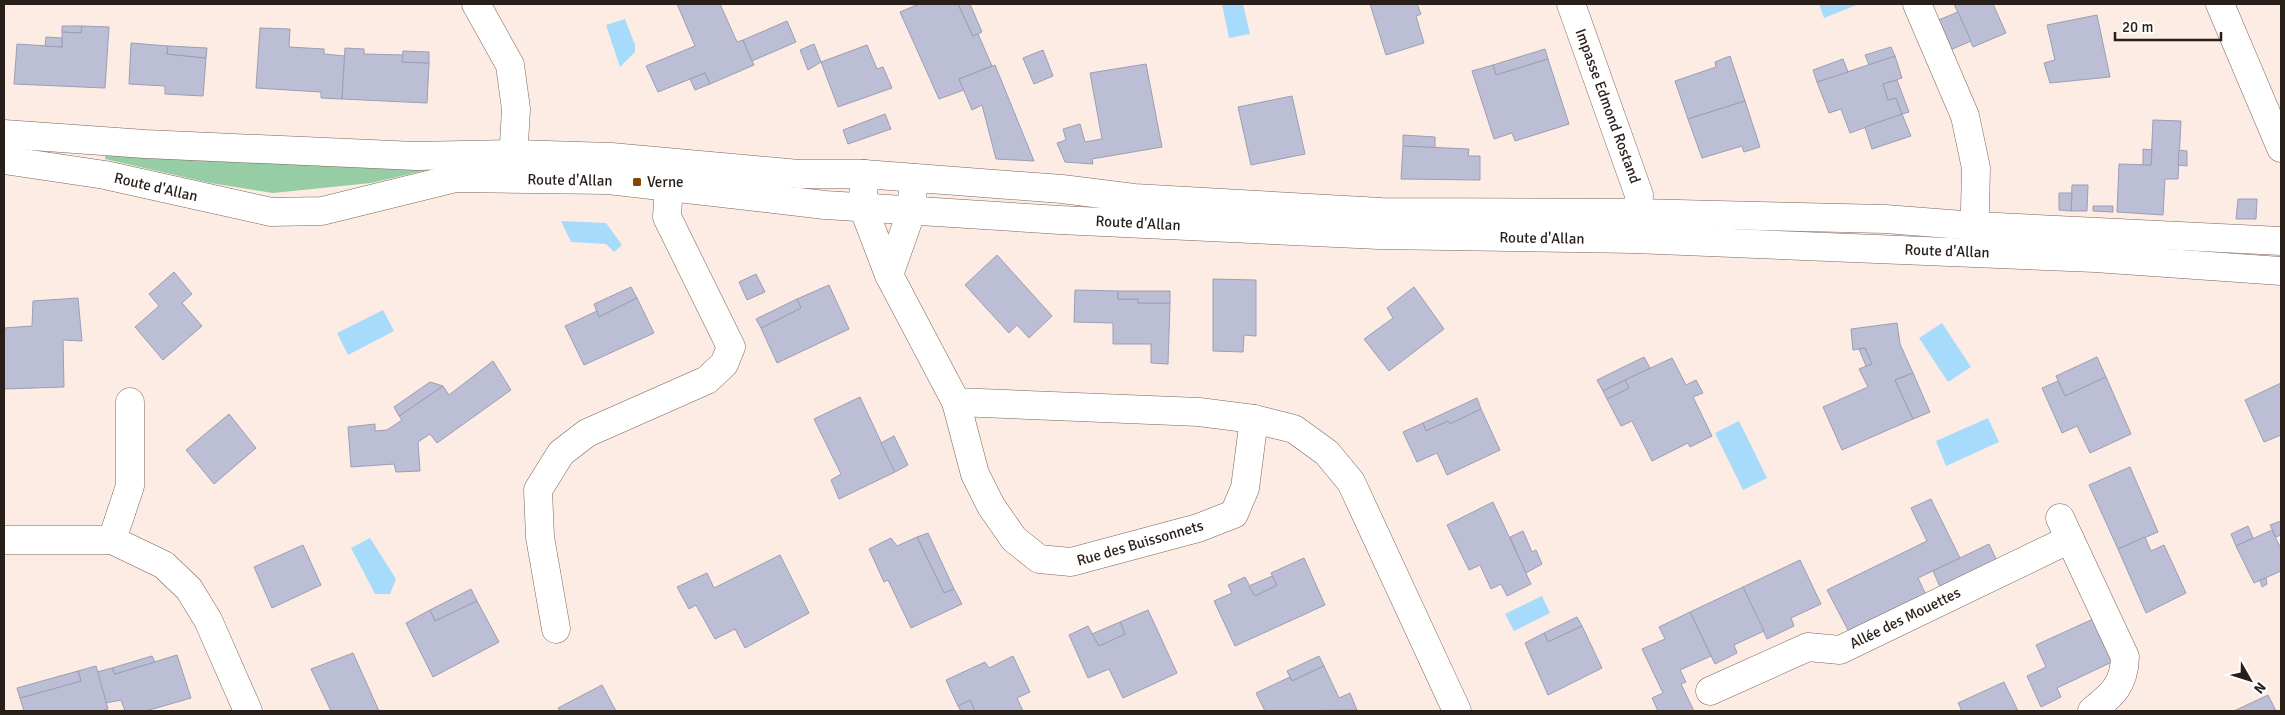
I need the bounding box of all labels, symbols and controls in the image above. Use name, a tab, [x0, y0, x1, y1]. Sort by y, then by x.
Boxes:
scale bar	[2115, 10, 2221, 42]
text: 20 m	[2122, 18, 2153, 36]
street label: Impasse Edmond Rostand	[1572, 26, 1644, 186]
street label: Route d'Allan	[112, 169, 200, 205]
street label: Route d'Allan	[527, 170, 613, 190]
place label: Verne	[647, 173, 684, 191]
marker: Verne	[631, 176, 643, 188]
street label: Route d'Allan	[1095, 212, 1181, 234]
street label: Route d'Allan	[1499, 228, 1585, 248]
street label: Route d'Allan	[1904, 241, 1990, 261]
street label: Rue des Buissonnets	[1075, 516, 1206, 570]
street label: Allée des Mouettes	[1847, 583, 1964, 653]
north arrow	[2225, 655, 2275, 705]
text: N	[2250, 679, 2269, 697]

